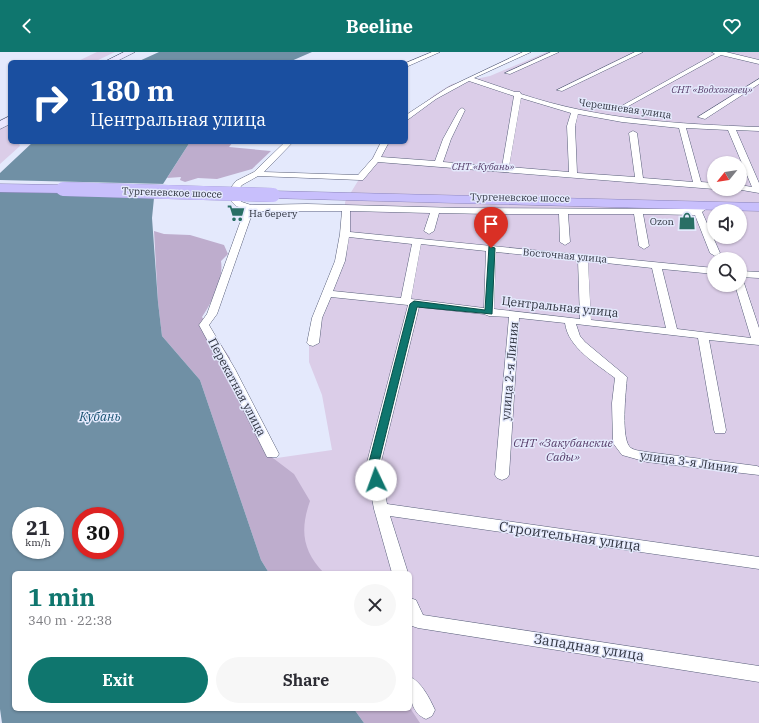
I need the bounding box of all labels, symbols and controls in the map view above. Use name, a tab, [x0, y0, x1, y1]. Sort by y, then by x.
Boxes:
icon: back	[16, 15, 38, 37]
text: Beeline	[346, 15, 413, 38]
icon: heart	[721, 15, 743, 37]
text: 180 m	[90, 72, 174, 109]
icon: right	[24, 76, 76, 128]
park label: СНТ «Водхозовец»	[671, 83, 753, 96]
street label: Черешневая улица	[578, 96, 673, 122]
text: Центральная улица	[90, 108, 266, 131]
north arrow	[707, 156, 747, 196]
map controls	[707, 156, 747, 292]
park label: СНТ «Кубань»	[452, 160, 515, 173]
street label: Тургеневское шоссе	[122, 184, 222, 201]
street label: Тургеневское шоссе	[470, 190, 570, 205]
supermarket icon: На берегу	[226, 203, 246, 223]
button: sound	[707, 204, 747, 244]
place label: На берегу	[249, 207, 298, 220]
pin	[474, 207, 508, 248]
shop icon: Ozon	[677, 211, 697, 231]
icon: arrive	[480, 213, 502, 235]
place label: Ozon	[650, 215, 675, 228]
street label: Восточная улица	[522, 245, 608, 266]
button: search	[707, 252, 747, 292]
street label: Центральная улица	[501, 293, 620, 320]
street label: улица 2-я Линия	[498, 321, 521, 421]
street label: Перекатная улица	[205, 335, 270, 439]
water label: Кубань	[78, 408, 121, 425]
park label: СНТ «Закубанские Сады»	[513, 435, 614, 464]
street label: улица 3-я Линия	[639, 447, 739, 476]
position arrow	[355, 459, 397, 501]
speed limit sign: 30	[72, 507, 124, 559]
text: 21	[26, 514, 50, 541]
street label: Строительная улица	[498, 517, 642, 555]
text: km/h	[25, 536, 51, 549]
text: 1 min	[28, 581, 95, 613]
button: close	[354, 584, 396, 626]
text: 340 m · 22:38	[28, 612, 112, 629]
street label: Западная улица	[533, 629, 646, 665]
button: Exit	[28, 657, 208, 703]
button: Share	[216, 657, 396, 703]

